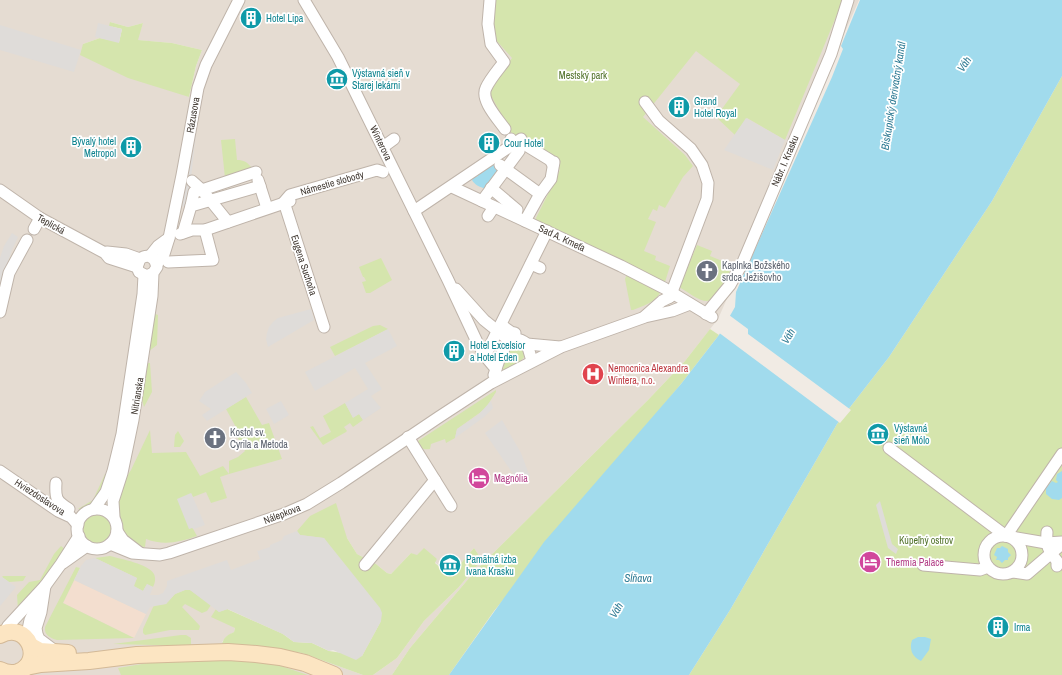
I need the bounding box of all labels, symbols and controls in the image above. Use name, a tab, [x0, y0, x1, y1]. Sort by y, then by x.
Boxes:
building icon: Hotel Lipa	[238, 5, 264, 31]
place label: Hotel Lipa	[266, 12, 304, 25]
water label: Biskupický derivačný kanál	[878, 40, 909, 151]
water label: Váh	[954, 54, 974, 74]
museum icon: Výstavná sieň v Starej lekárni	[324, 66, 350, 92]
place label: Výstavná sieň v Starej lekárni	[352, 67, 410, 92]
park label: Mestský park	[559, 69, 608, 82]
building icon: Grand Hotel Royal	[666, 94, 692, 120]
street label: Rázusova	[183, 95, 203, 134]
place label: Grand Hotel Royal	[694, 95, 737, 120]
street label: Winterova	[367, 123, 395, 163]
building icon: Cour Hotel	[476, 130, 502, 156]
street label: Nábr. I. Krasku	[768, 133, 802, 189]
building icon: Bývalý hotel Metropol	[118, 134, 144, 160]
place label: Bývalý hotel Metropol	[72, 135, 116, 160]
place label: Cour Hotel	[504, 137, 543, 150]
street label: Námestie slobody	[299, 167, 366, 198]
street label: Teplická	[35, 211, 68, 237]
street label: Sad A. Kmeťa	[537, 222, 588, 255]
street label: Eugena Suchoňa	[288, 233, 320, 297]
church icon: Kaplnka Božského srdca Ježišovho	[694, 258, 720, 284]
place label: Kaplnka Božského srdca Ježišovho	[722, 259, 790, 284]
water label: Váh	[778, 326, 798, 346]
building icon: Hotel Excelsior a Hotel Eden	[441, 338, 467, 364]
place label: Hotel Excelsior a Hotel Eden	[470, 339, 525, 364]
hospital icon: Nemocnica Alexandra Wintera, n.o.	[580, 361, 606, 387]
place label: Nemocnica Alexandra Wintera, n.o.	[608, 362, 689, 387]
street label: Nitrianska	[128, 376, 146, 415]
museum icon: Výstavná sieň Mólo	[865, 421, 891, 447]
place label: Výstavná sieň Mólo	[894, 422, 930, 447]
church icon: Kostol sv. Cyrila a Metoda	[202, 425, 228, 451]
place label: Kostol sv. Cyrila a Metoda	[230, 426, 288, 451]
hotel icon: Magnólia	[466, 465, 492, 491]
place label: Magnólia	[494, 472, 528, 485]
street label: Hviezdoslavova	[12, 476, 68, 518]
street label: Nálepkova	[262, 501, 303, 527]
park label: Kúpeľný ostrov	[899, 534, 954, 547]
hotel icon: Thermia Palace	[857, 549, 883, 575]
museum icon: Pamätná izba Ivana Krasku	[437, 552, 463, 578]
place label: Pamätná izba Ivana Krasku	[466, 553, 517, 578]
place label: Thermia Palace	[886, 556, 944, 569]
water label: Sĺňava	[624, 571, 652, 585]
water label: Váh	[606, 600, 626, 620]
building icon: Irma	[985, 614, 1011, 640]
place label: Irma	[1014, 621, 1031, 634]

